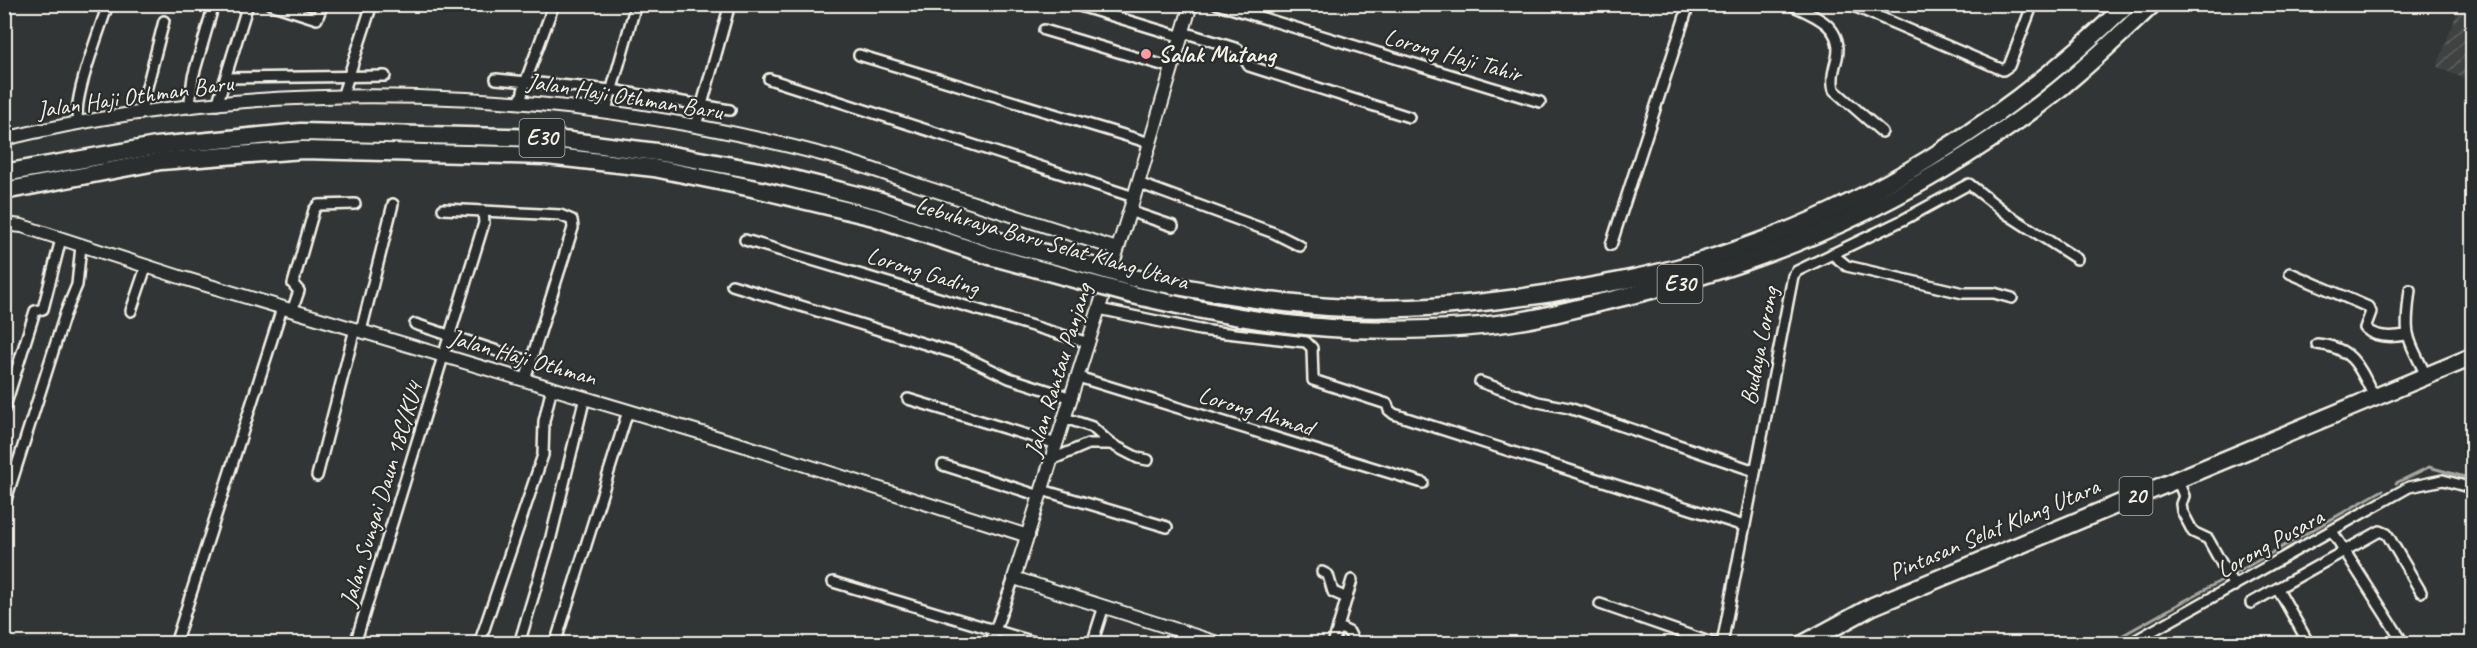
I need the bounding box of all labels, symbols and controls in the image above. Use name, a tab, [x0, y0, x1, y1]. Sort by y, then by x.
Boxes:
street label: Lorong Haji Tahir	[1381, 21, 1527, 90]
place label: Salak Matang	[1158, 39, 1277, 69]
marker: Salak Matang	[1139, 47, 1153, 61]
street label: Jalan Haji Othman Baru	[524, 66, 727, 127]
street label: Jalan Haji Othman Baru	[34, 67, 237, 125]
road number: E30	[520, 119, 564, 157]
street label: Lebuhraya Baru Selat Klang Utara	[912, 190, 1193, 297]
street label: Lorong Gading	[863, 240, 984, 303]
road number: E30	[1658, 265, 1702, 303]
street label: Jalan Rantau Panjang	[1017, 278, 1099, 461]
street label: Budaya Lorong	[1733, 282, 1786, 407]
street label: Jalan Haji Othman	[445, 321, 601, 393]
street label: Jalan Sungai Daun 18C/KU4	[332, 376, 430, 611]
street label: Lorong Ahmad	[1195, 379, 1321, 444]
street label: Pintasan Selat Klang Utara	[1884, 471, 2105, 587]
road number: 20	[2120, 477, 2152, 515]
street label: Lorong Pusara	[2211, 501, 2330, 585]

